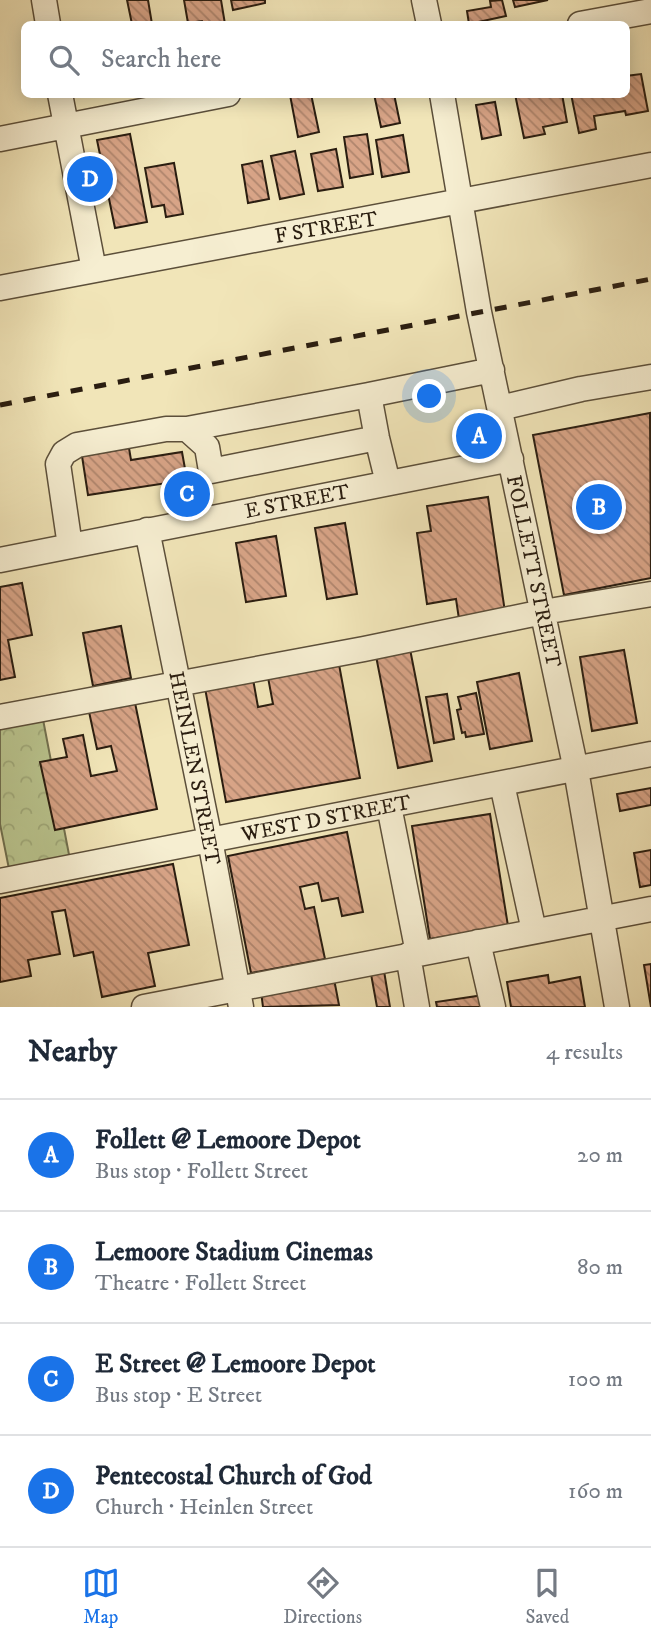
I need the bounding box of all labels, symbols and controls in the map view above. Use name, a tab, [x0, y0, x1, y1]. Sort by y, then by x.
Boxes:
search box	[21, 21, 630, 98]
icon: search	[45, 41, 83, 79]
text: Search here	[101, 43, 221, 76]
pin: D	[67, 153, 113, 205]
street label: F STREET	[273, 206, 380, 250]
your location	[412, 379, 446, 413]
pin: A	[456, 410, 502, 462]
pin: C	[164, 468, 210, 520]
street label: FOLLETT STREET	[500, 473, 566, 670]
street label: E STREET	[243, 479, 352, 525]
pin: B	[576, 481, 622, 533]
street label: HEINLEN STREET	[162, 669, 226, 867]
street label: WEST D STREET	[238, 790, 413, 848]
text: Nearby	[28, 1034, 117, 1071]
text: 4 results	[546, 1038, 623, 1067]
text: Follett @ Lemoore Depot	[95, 1124, 361, 1157]
text: A	[44, 1141, 58, 1170]
text: 20 m	[577, 1141, 623, 1170]
text: Bus stop · Follett Street	[95, 1157, 308, 1186]
text: Lemoore Stadium Cinemas	[95, 1236, 373, 1269]
text: B	[44, 1253, 58, 1282]
text: 80 m	[577, 1253, 623, 1282]
text: Theatre · Follett Street	[95, 1269, 306, 1298]
text: E Street @ Lemoore Depot	[95, 1348, 376, 1381]
text: C	[43, 1365, 59, 1394]
text: 100 m	[568, 1365, 623, 1394]
text: Bus stop · E Street	[95, 1381, 262, 1410]
text: Pentecostal Church of God	[95, 1460, 372, 1493]
text: D	[42, 1477, 60, 1506]
text: 160 m	[568, 1477, 623, 1506]
text: Church · Heinlen Street	[95, 1493, 313, 1522]
tab: Map	[82, 1564, 120, 1629]
tab: Directions	[283, 1564, 362, 1629]
tab: Saved	[526, 1564, 569, 1629]

